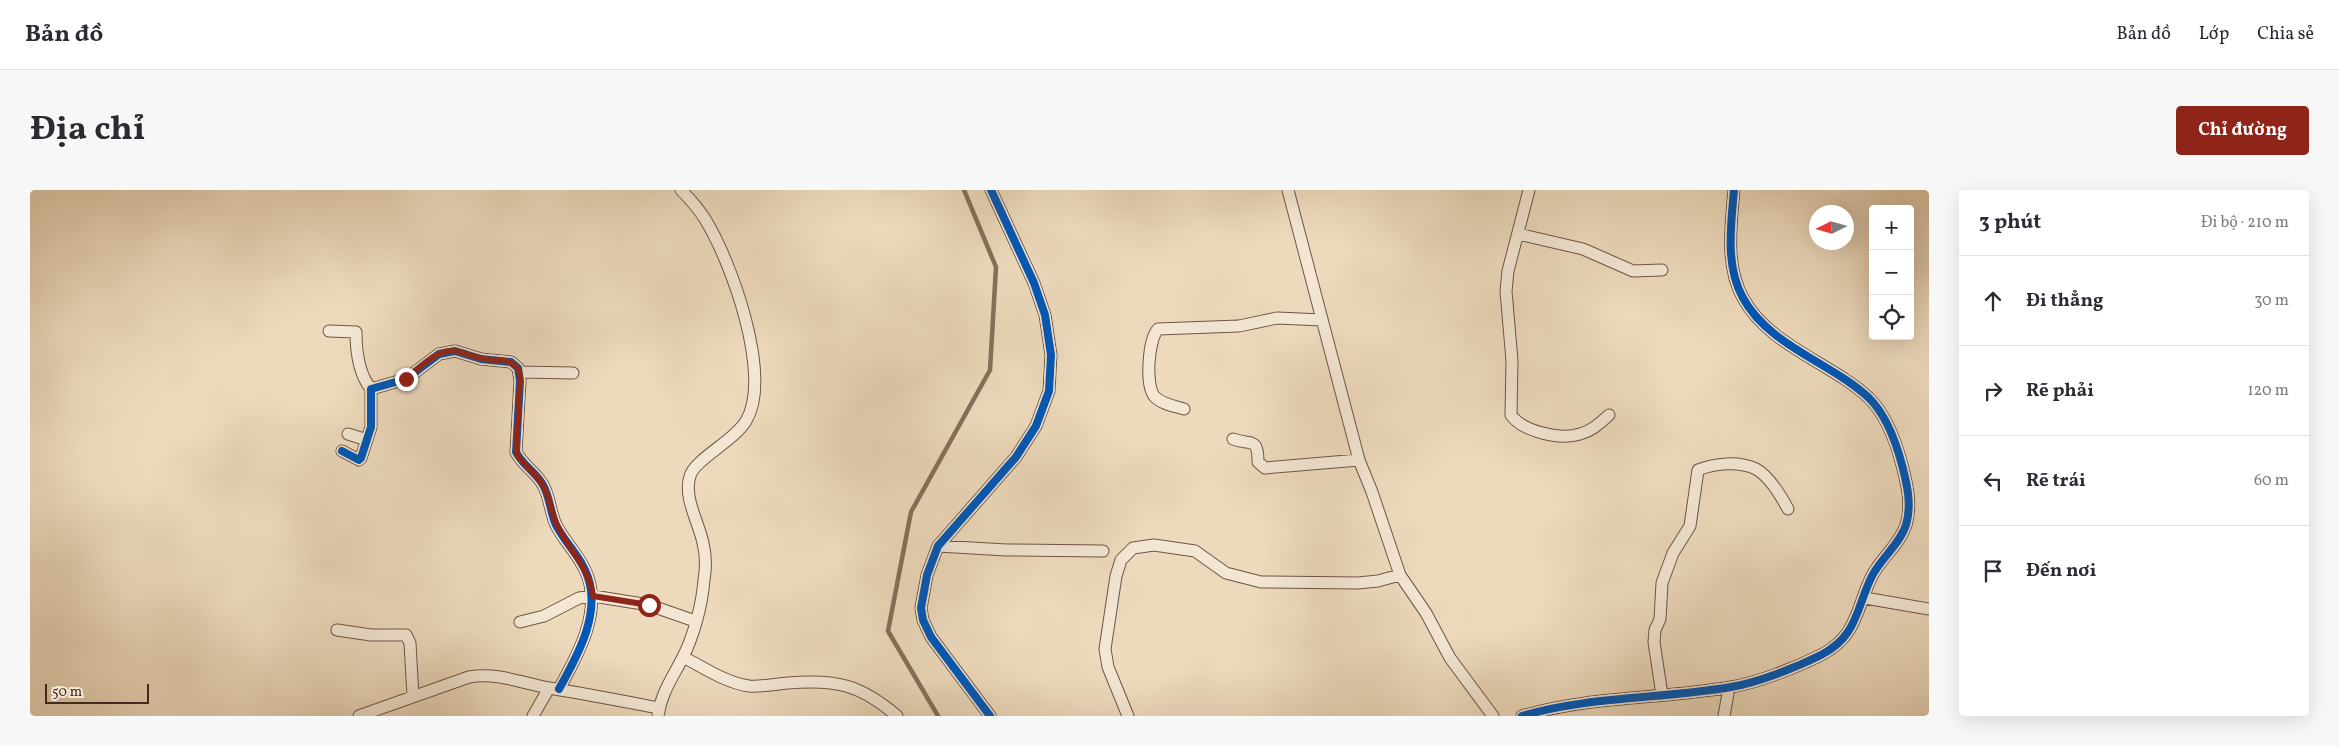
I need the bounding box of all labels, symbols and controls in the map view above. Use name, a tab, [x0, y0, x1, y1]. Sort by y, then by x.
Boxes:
text: Bản đồ	[25, 18, 103, 52]
text: Bản đồ	[2117, 22, 2171, 47]
text: Lớp	[2199, 22, 2229, 47]
text: Chia sẻ	[2257, 22, 2314, 47]
text: Địa chỉ	[30, 106, 145, 154]
button: Chỉ đường	[2176, 106, 2309, 155]
north arrow	[1809, 205, 1854, 250]
map controls	[1869, 205, 1914, 340]
button: +	[1869, 205, 1914, 250]
text: 3 phút	[1979, 208, 2041, 237]
text: Đi bộ · 210 m	[2201, 212, 2289, 234]
button: −	[1869, 250, 1914, 295]
icon: ahead	[1979, 287, 2007, 315]
text: Đi thẳng	[2026, 288, 2103, 314]
text: 30 m	[2254, 290, 2289, 312]
button: locate	[1869, 295, 1914, 340]
route end	[395, 368, 418, 391]
icon: right	[1979, 377, 2007, 405]
text: Rẽ phải	[2026, 378, 2094, 404]
text: 120 m	[2247, 380, 2289, 402]
icon: left	[1979, 467, 2007, 495]
text: Rẽ trái	[2026, 468, 2086, 494]
text: 60 m	[2254, 470, 2289, 492]
icon: arrive	[1979, 557, 2007, 585]
text: Đến nơi	[2026, 558, 2096, 584]
route start	[638, 594, 661, 617]
scale bar	[45, 681, 149, 704]
text: 50 m	[52, 683, 82, 702]

